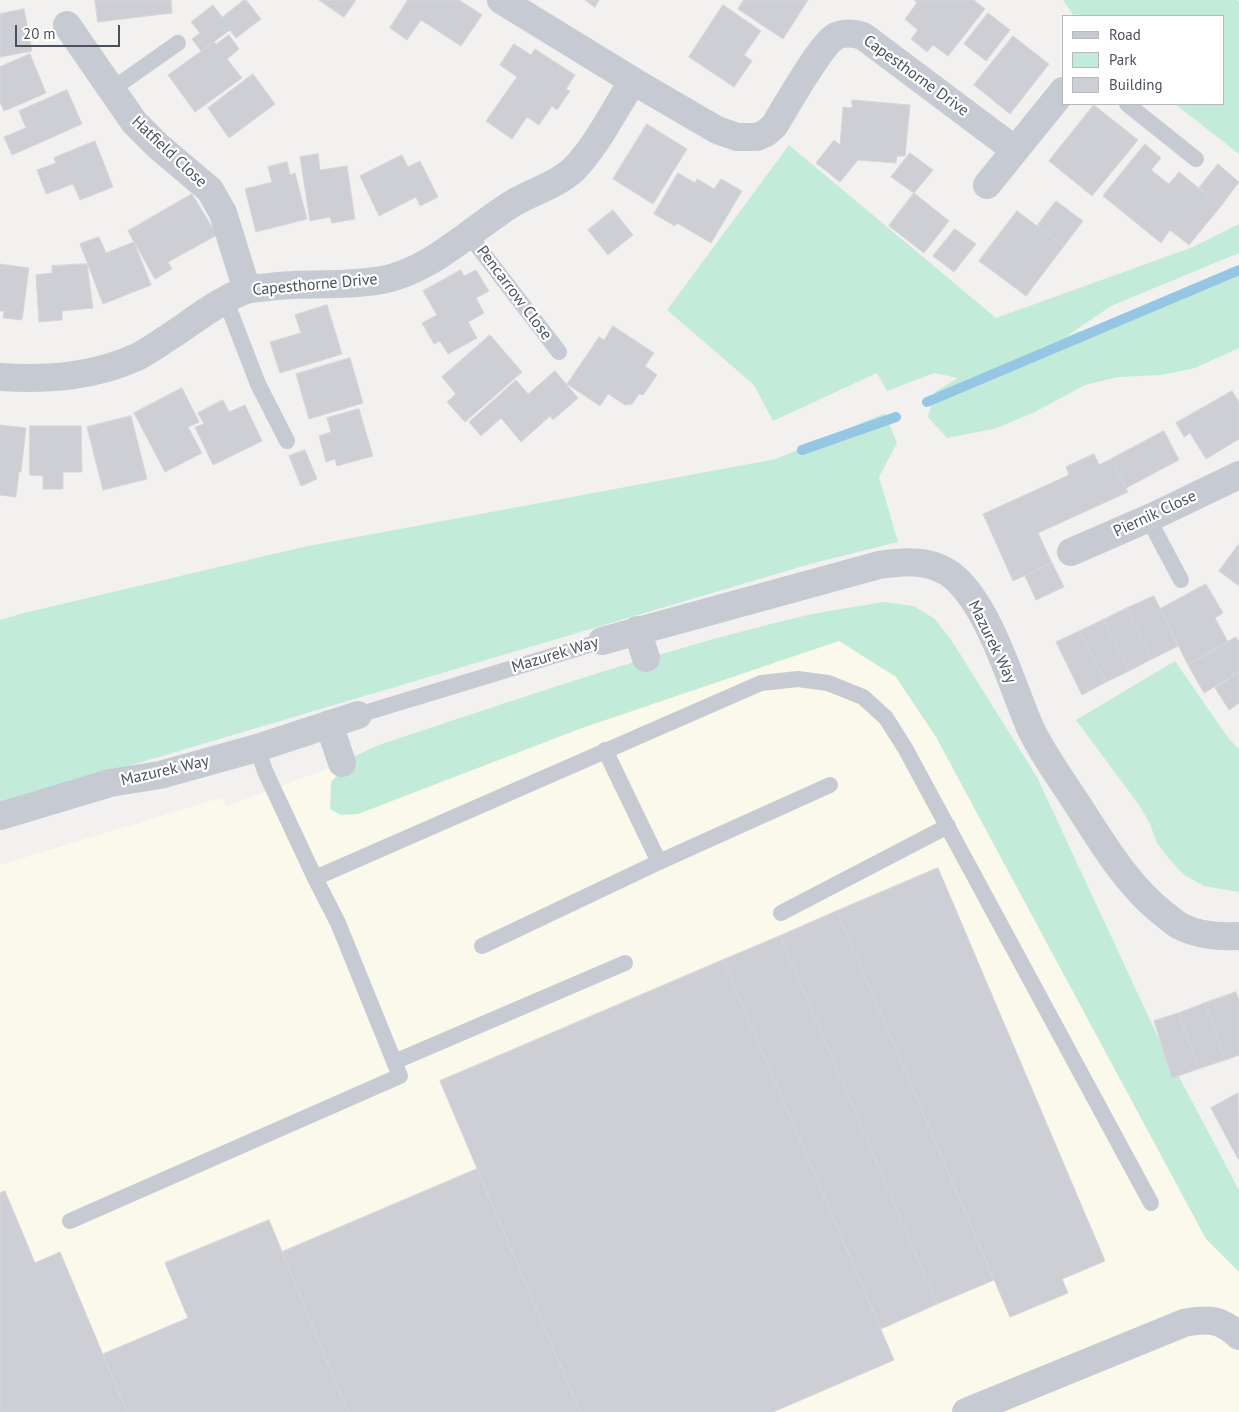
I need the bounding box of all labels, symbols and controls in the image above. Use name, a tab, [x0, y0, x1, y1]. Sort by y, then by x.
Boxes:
scale bar	[18, 15, 122, 47]
legend	[1062, 15, 1224, 105]
text: 20 m	[23, 24, 56, 43]
text: Road	[1109, 25, 1141, 44]
street label: Capesthorne Drive	[860, 31, 972, 121]
text: Park	[1109, 50, 1137, 69]
text: Building	[1109, 75, 1163, 94]
street label: Hatfield Close	[127, 112, 211, 192]
street label: Pencarrow Close	[472, 242, 556, 344]
street label: Capesthorne Drive	[252, 270, 378, 300]
street label: Piernik Close	[1111, 486, 1199, 542]
street label: Mazurek Way	[964, 597, 1020, 687]
street label: Mazurek Way	[509, 633, 601, 677]
street label: Mazurek Way	[119, 752, 211, 790]

